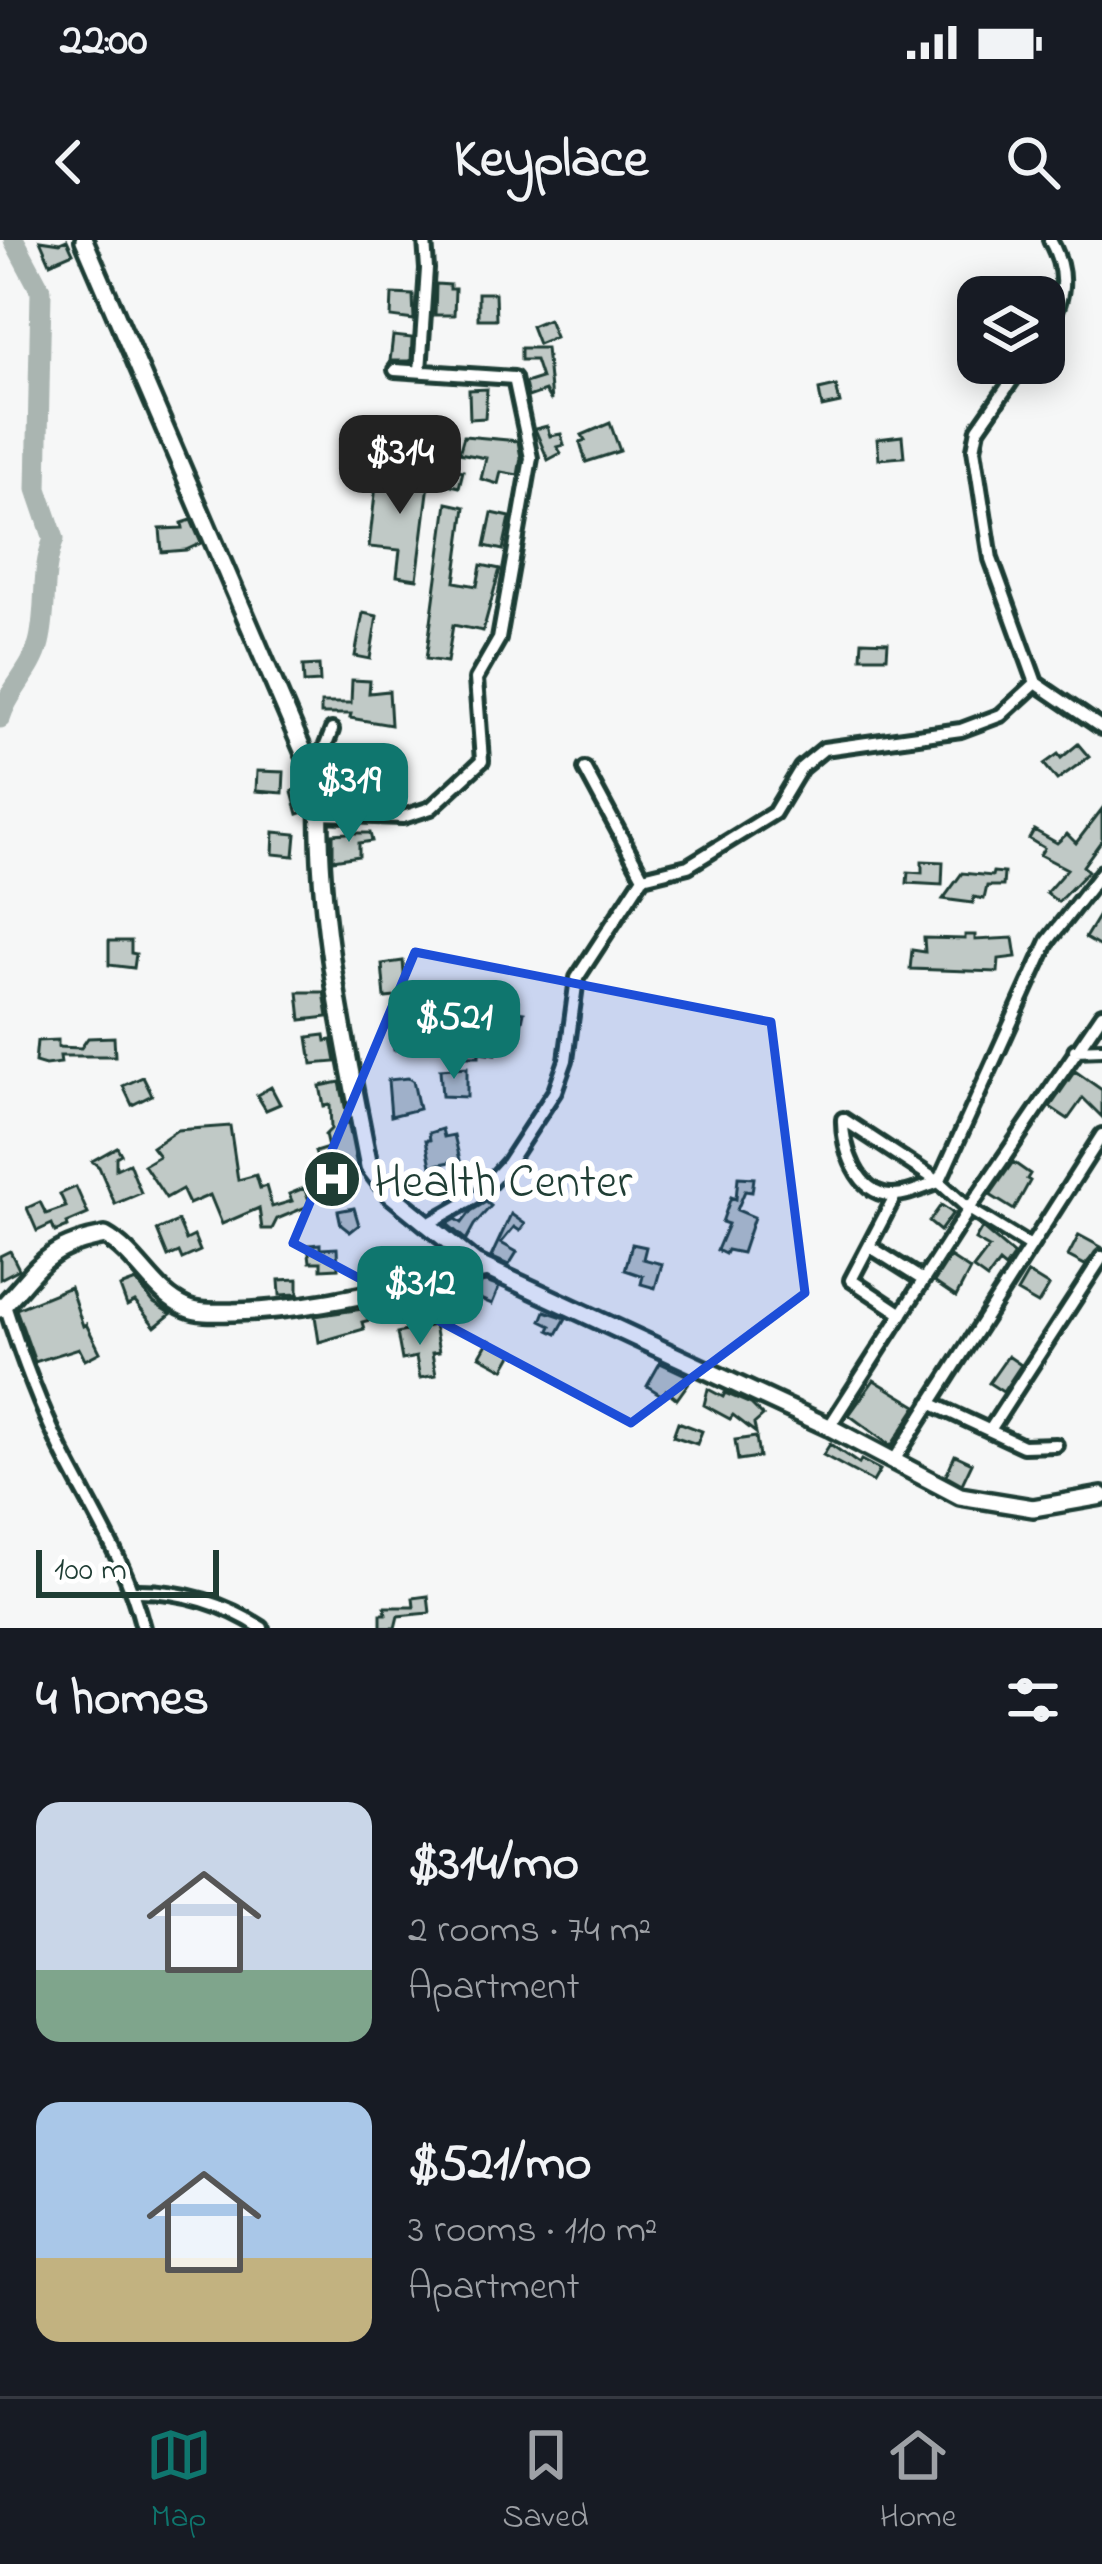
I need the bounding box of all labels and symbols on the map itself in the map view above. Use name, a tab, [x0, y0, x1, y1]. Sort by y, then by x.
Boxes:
pin: $314	[329, 415, 471, 517]
pin: $319	[278, 743, 420, 845]
pin: $521	[383, 980, 525, 1082]
hospital icon: Health Center	[301, 1148, 363, 1210]
place label: Health Center	[374, 1149, 632, 1219]
pin: $312	[349, 1246, 491, 1348]
scale bar	[36, 1544, 219, 1597]

